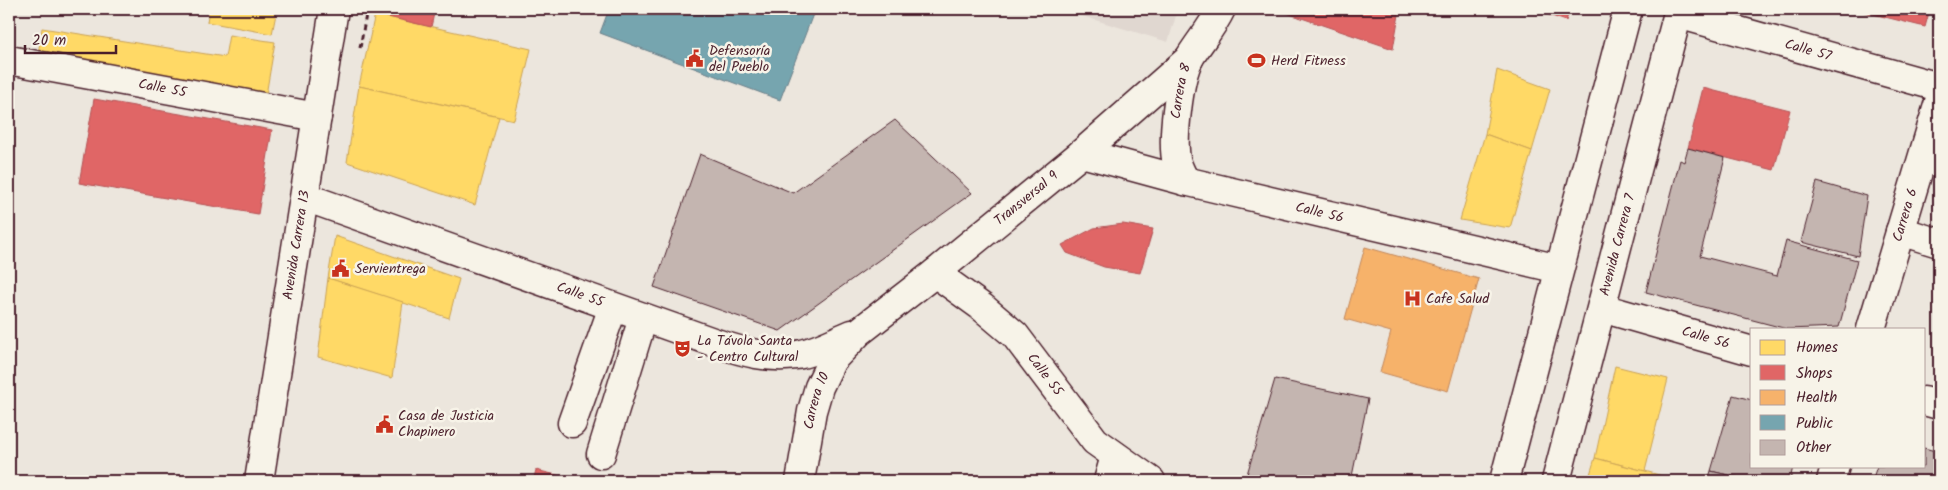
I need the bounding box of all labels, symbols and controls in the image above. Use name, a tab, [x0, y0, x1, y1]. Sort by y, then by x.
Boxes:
scale bar	[25, 22, 116, 54]
text: 20 m	[32, 29, 66, 53]
street label: Calle 57	[1782, 33, 1834, 68]
place label: Defensoría del Pueblo	[709, 40, 770, 78]
public building icon: Defensoría del Pueblo	[685, 49, 705, 69]
place label: Herd Fitness	[1271, 50, 1346, 72]
sports icon: Herd Fitness	[1247, 51, 1267, 71]
street label: Carrera 8	[1165, 60, 1197, 120]
street label: Calle 55	[136, 73, 190, 104]
street label: Transversal 9	[989, 165, 1063, 231]
street label: Carrera 6	[1887, 185, 1924, 245]
street label: Avenida Carrera 13	[277, 189, 316, 301]
street label: Avenida Carrera 7	[1594, 191, 1642, 298]
street label: Calle 56	[1293, 196, 1346, 229]
place label: Servientrega	[355, 258, 426, 280]
public building icon: Servientrega	[331, 259, 351, 279]
street label: Calle 55	[553, 276, 608, 314]
place label: Cafe Salud	[1426, 288, 1490, 310]
hospital icon: Cafe Salud	[1402, 289, 1422, 309]
street label: Calle 56	[1679, 320, 1732, 355]
legend	[1750, 328, 1926, 468]
place label: La Távola Santa - Centro Cultural	[697, 330, 799, 368]
text: Homes	[1796, 336, 1839, 360]
theatre icon: La Távola Santa - Centro Cultural	[673, 339, 693, 359]
street label: Calle 55	[1021, 349, 1069, 402]
text: Shops	[1796, 362, 1833, 386]
street label: Carrera 10	[798, 368, 836, 431]
text: Health	[1796, 386, 1837, 410]
place label: Casa de Justicia Chapinero	[398, 405, 494, 443]
text: Public	[1796, 412, 1833, 436]
public building icon: Casa de Justicia Chapinero	[374, 414, 394, 434]
text: Other	[1796, 436, 1832, 460]

